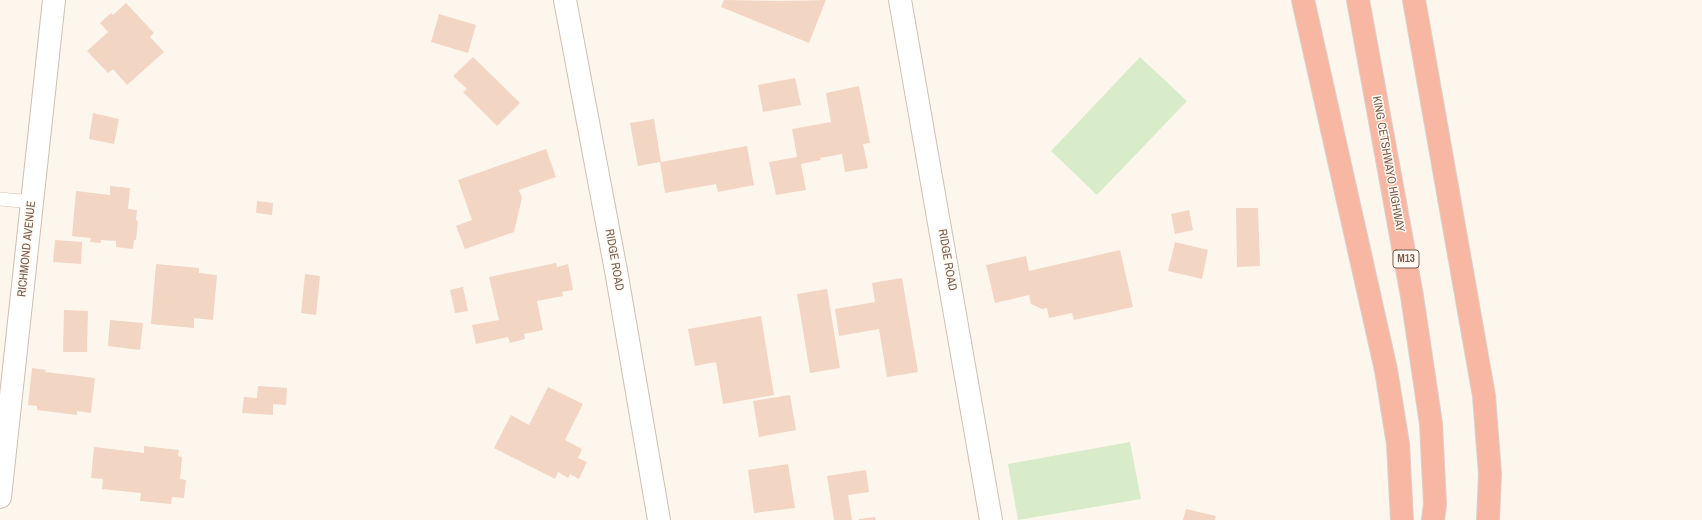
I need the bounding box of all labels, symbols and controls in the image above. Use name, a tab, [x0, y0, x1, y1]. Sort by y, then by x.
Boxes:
street label: KING CETSHWAYO HIGHWAY	[1369, 95, 1407, 233]
street label: RICHMOND AVENUE	[15, 200, 39, 298]
street label: RIDGE ROAD	[601, 228, 627, 292]
street label: RIDGE ROAD	[934, 228, 960, 292]
road number: M13	[1393, 250, 1419, 268]

